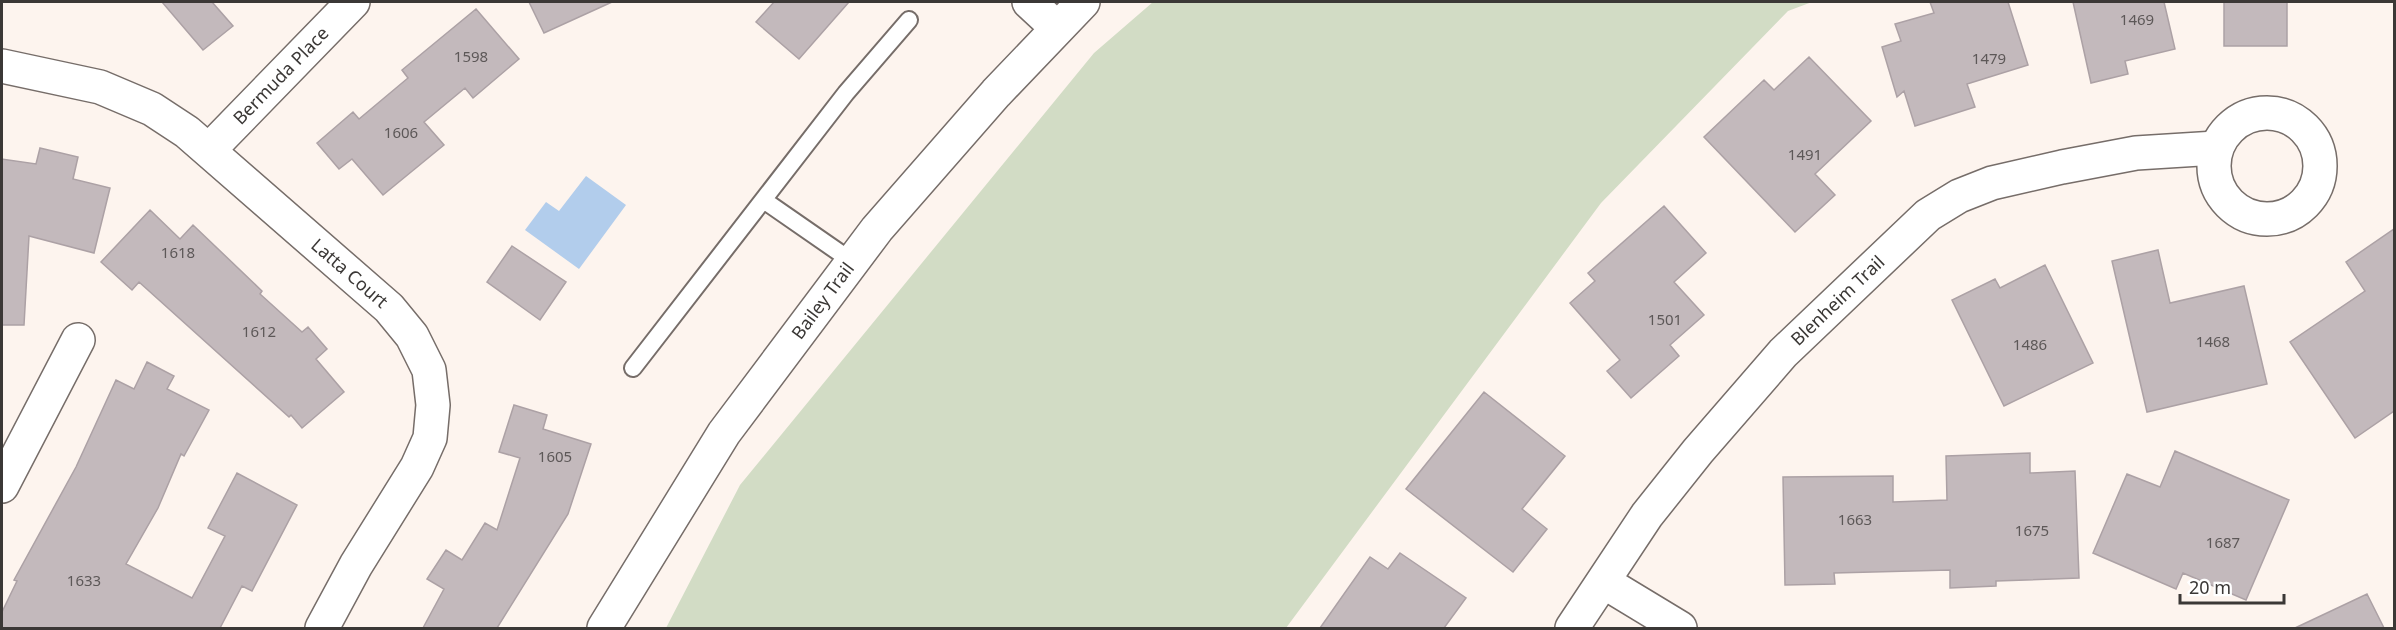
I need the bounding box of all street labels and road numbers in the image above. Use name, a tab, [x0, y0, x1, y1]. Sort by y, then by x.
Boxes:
street label: Bermuda Place	[227, 21, 333, 129]
street label: Latta Court	[307, 233, 394, 313]
street label: Blenheim Trail	[1785, 250, 1889, 350]
street label: Bailey Trail	[785, 257, 859, 344]

